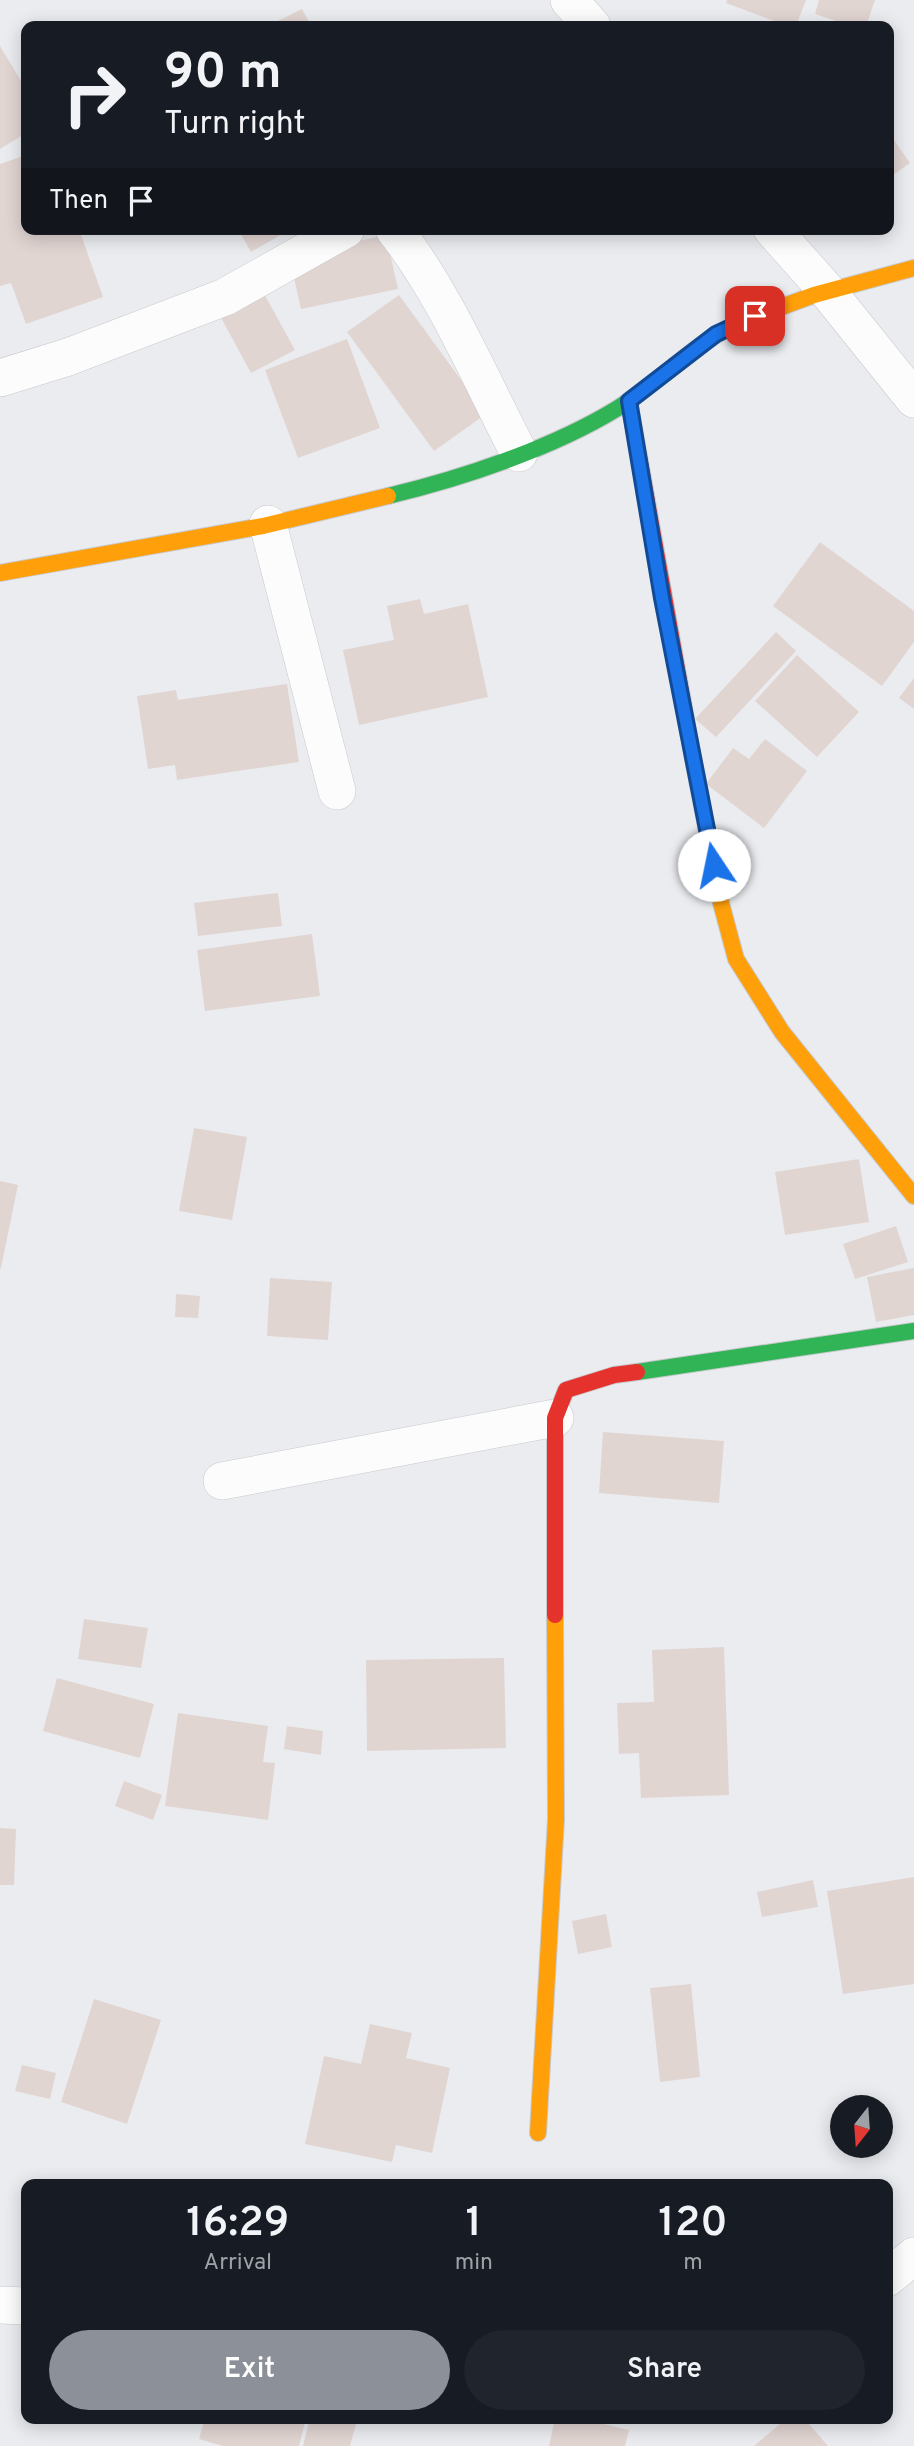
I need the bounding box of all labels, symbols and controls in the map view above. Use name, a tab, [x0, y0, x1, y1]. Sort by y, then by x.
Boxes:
text: 90 m	[164, 44, 282, 106]
icon: right	[49, 49, 140, 140]
text: Turn right	[164, 105, 306, 145]
icon: arrive	[122, 182, 160, 220]
text: Then	[49, 185, 108, 218]
pin	[725, 286, 785, 346]
icon: arrive	[736, 297, 774, 335]
position arrow	[677, 828, 751, 902]
north arrow	[830, 2095, 892, 2158]
map controls	[830, 2095, 893, 2158]
text: 16:29	[186, 2198, 289, 2251]
text: 1	[466, 2198, 482, 2251]
text: 120	[658, 2198, 728, 2251]
text: Arrival	[204, 2249, 272, 2278]
text: min	[455, 2249, 493, 2278]
text: m	[683, 2249, 703, 2278]
button: Exit	[49, 2330, 450, 2410]
button: Share	[464, 2330, 865, 2410]

